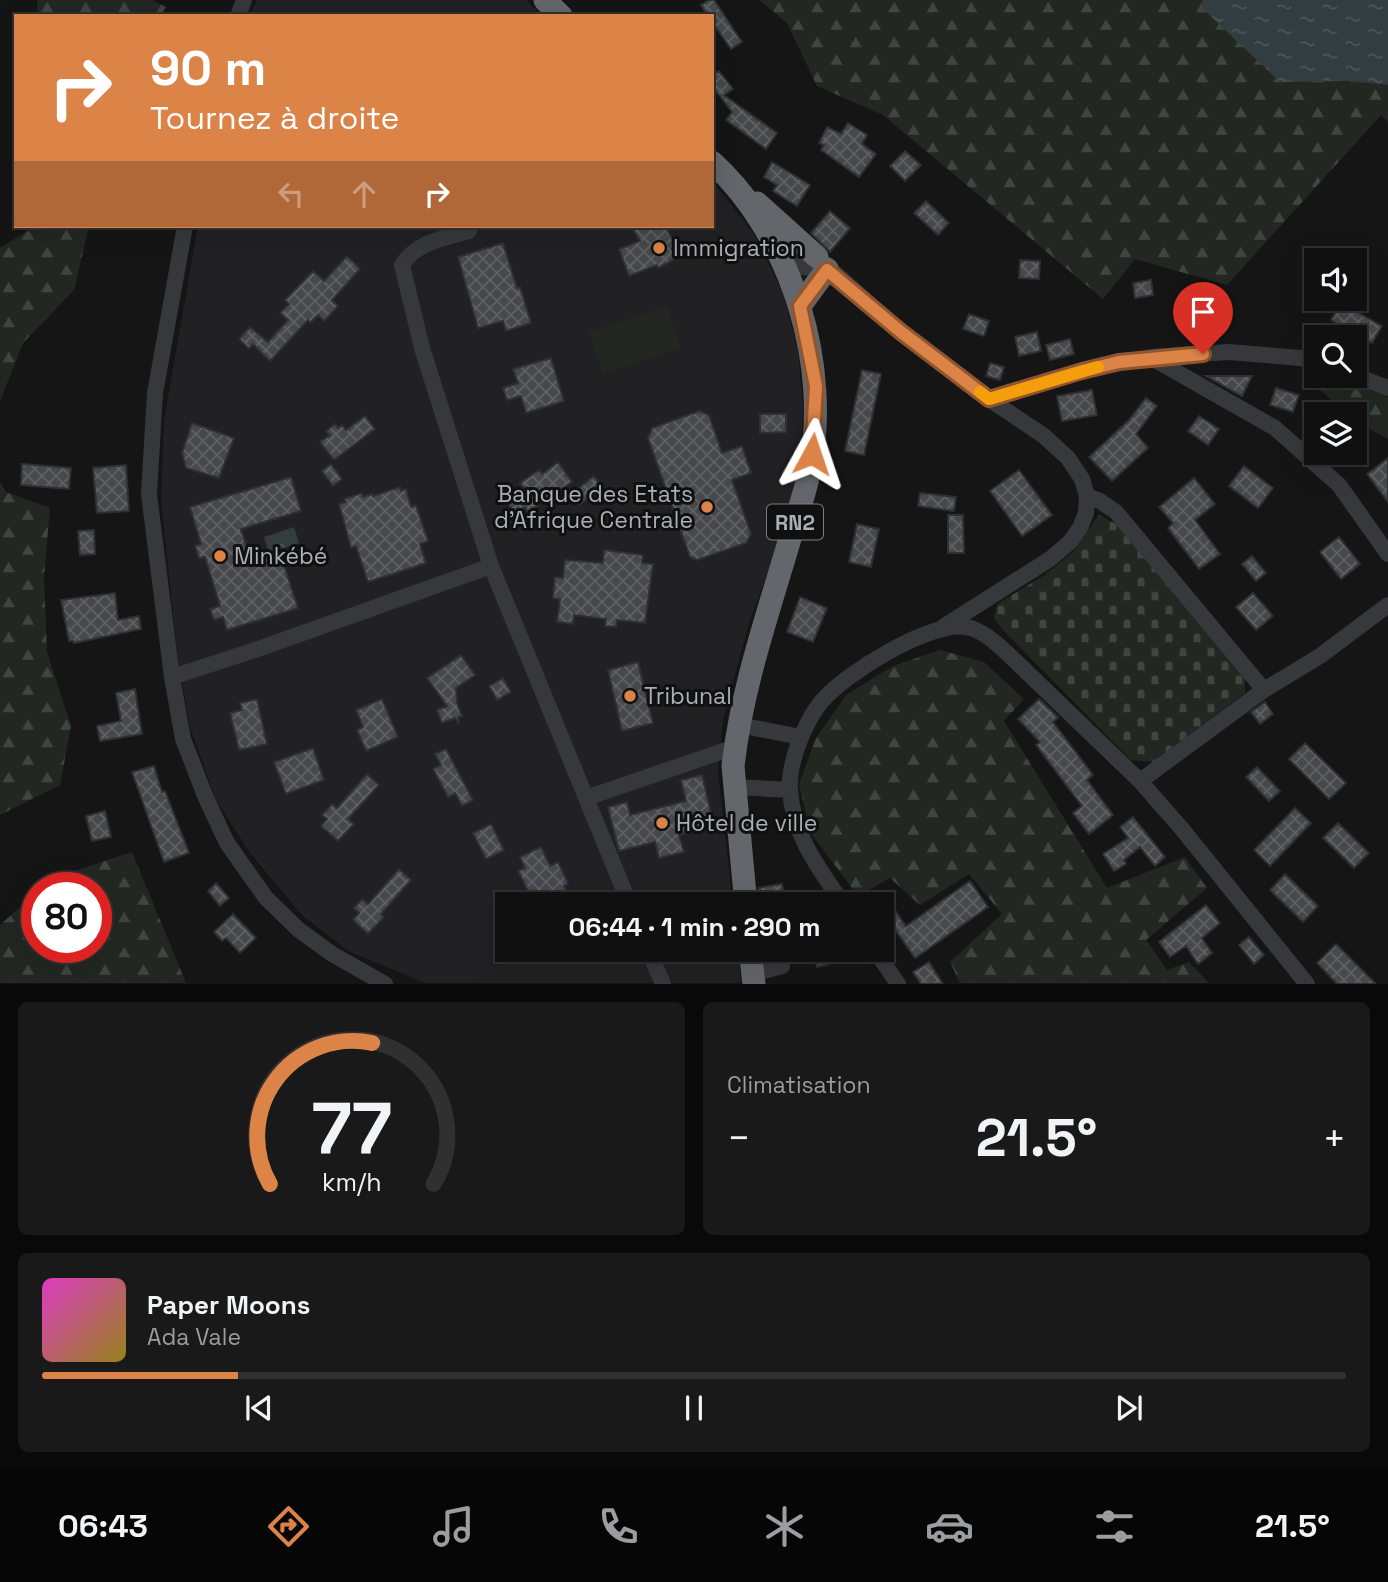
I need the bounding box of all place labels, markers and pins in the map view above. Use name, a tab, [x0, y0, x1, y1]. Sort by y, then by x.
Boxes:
place label: Immigration	[673, 233, 804, 263]
marker: Immigration	[651, 240, 667, 256]
pin	[1173, 282, 1233, 354]
place label: Banque des Etats d'Afrique Centrale	[494, 479, 693, 535]
marker: Banque des Etats d'Afrique Centrale	[699, 499, 715, 515]
place label: Minkébé	[234, 541, 327, 571]
marker: Minkébé	[212, 548, 228, 564]
place label: Tribunal	[644, 681, 732, 711]
marker: Tribunal	[622, 688, 638, 704]
place label: Hôtel de ville	[676, 808, 817, 838]
marker: Hôtel de ville	[654, 815, 670, 831]

